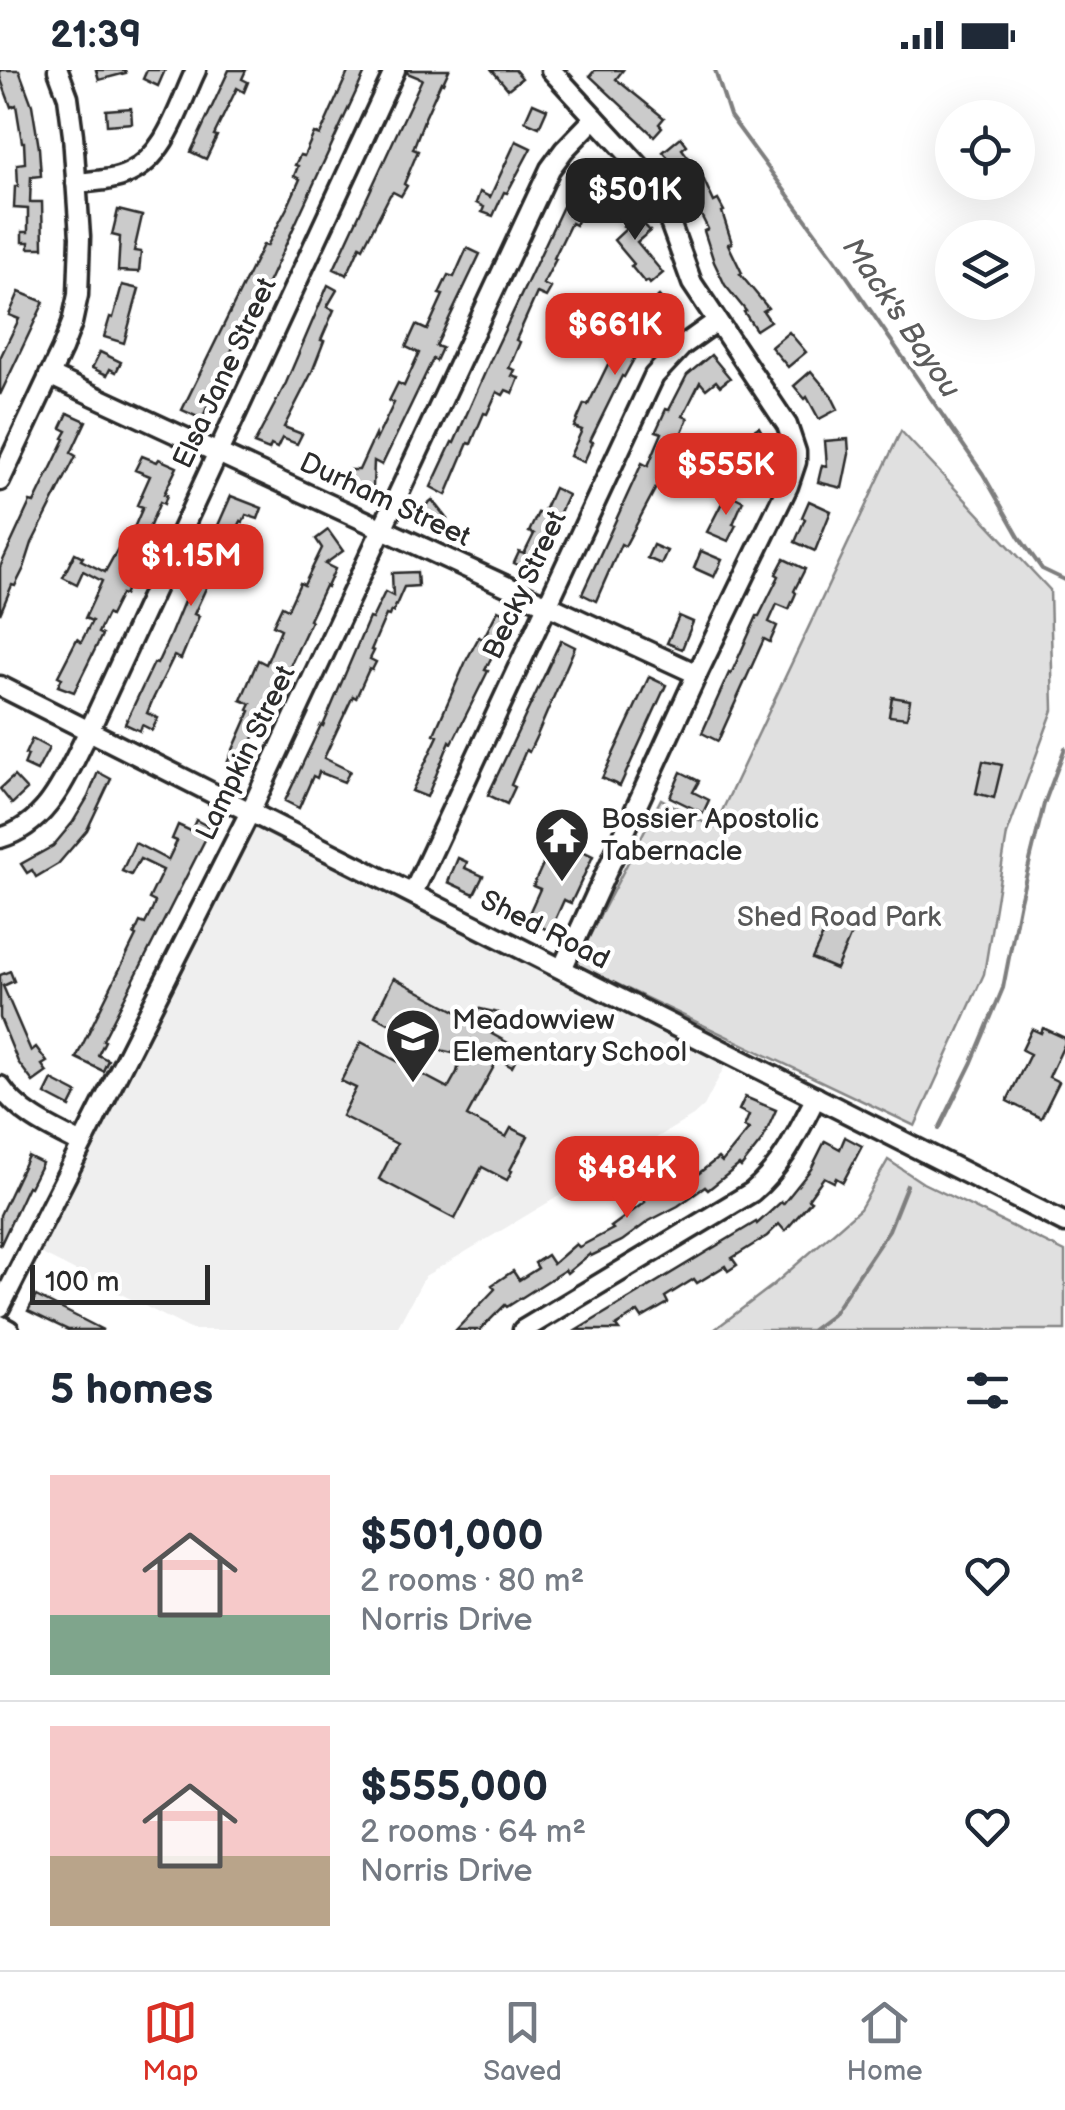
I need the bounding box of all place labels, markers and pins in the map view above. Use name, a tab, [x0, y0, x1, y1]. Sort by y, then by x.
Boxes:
pin: $501K	[565, 158, 705, 243]
pin: $661K	[545, 293, 685, 378]
pin: $555K	[656, 433, 796, 518]
pin: $1.15M	[110, 524, 272, 609]
place label: Bossier Apostolic Tabernacle	[601, 803, 819, 868]
temple icon: Bossier Apostolic Tabernacle	[532, 805, 592, 884]
place label: Meadowview Elementary School	[452, 1004, 687, 1069]
school or university icon: Meadowview Elementary School	[383, 1006, 443, 1085]
pin: $484K	[557, 1136, 697, 1221]

